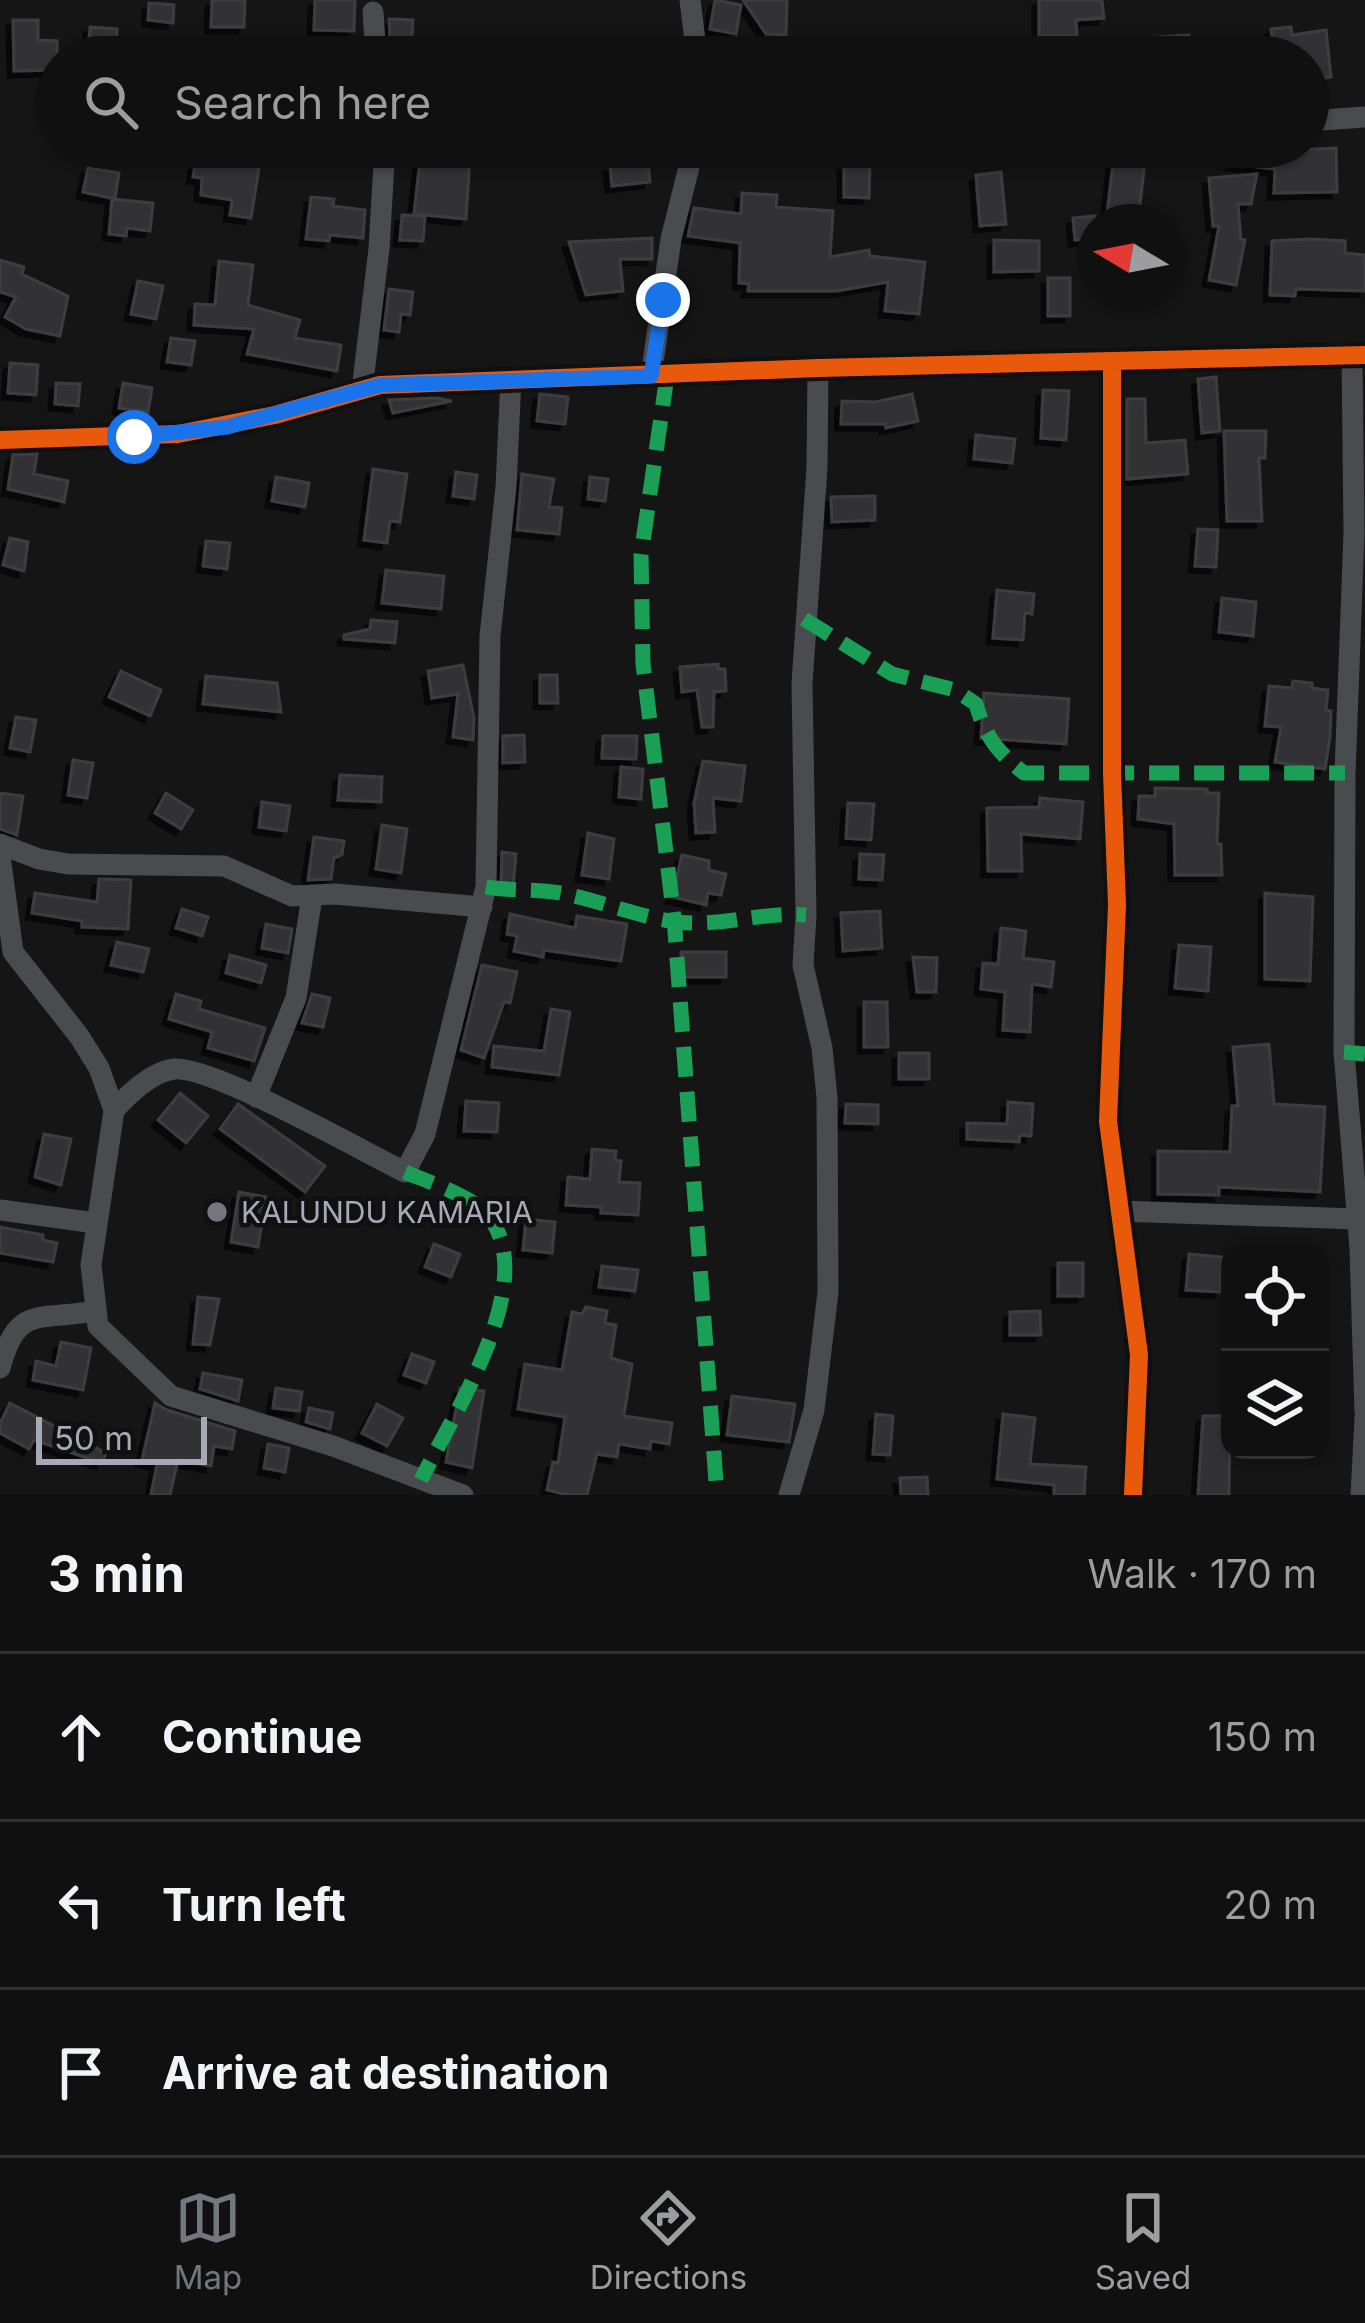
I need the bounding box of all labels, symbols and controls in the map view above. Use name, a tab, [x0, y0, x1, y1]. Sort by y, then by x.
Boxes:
search box	[36, 36, 1329, 168]
icon: search	[78, 69, 144, 135]
text: Search here	[174, 75, 431, 130]
north arrow	[1077, 204, 1185, 312]
route end	[636, 273, 690, 327]
route start	[107, 410, 161, 464]
place label: KALUNDU KAMARIA	[241, 1194, 533, 1230]
marker: KALUNDU KAMARIA	[204, 1199, 230, 1225]
map controls	[1221, 1243, 1329, 1459]
button: locate	[1221, 1243, 1329, 1351]
button: layers	[1221, 1351, 1329, 1459]
scale bar	[36, 1411, 207, 1464]
text: 50 m	[54, 1418, 133, 1458]
text: 3 min	[48, 1543, 185, 1604]
text: Walk · 170 m	[1088, 1550, 1317, 1597]
icon: ahead	[48, 1704, 114, 1770]
text: Continue	[162, 1709, 362, 1764]
text: 150 m	[1208, 1713, 1317, 1760]
icon: left	[48, 1872, 114, 1938]
text: Turn left	[162, 1877, 346, 1932]
text: 20 m	[1223, 1881, 1317, 1928]
icon: arrive	[48, 2040, 114, 2106]
text: Arrive at destination	[162, 2045, 609, 2100]
tab: Map	[174, 2185, 242, 2297]
tab: Directions	[590, 2185, 747, 2297]
tab: Saved	[1095, 2185, 1191, 2297]

